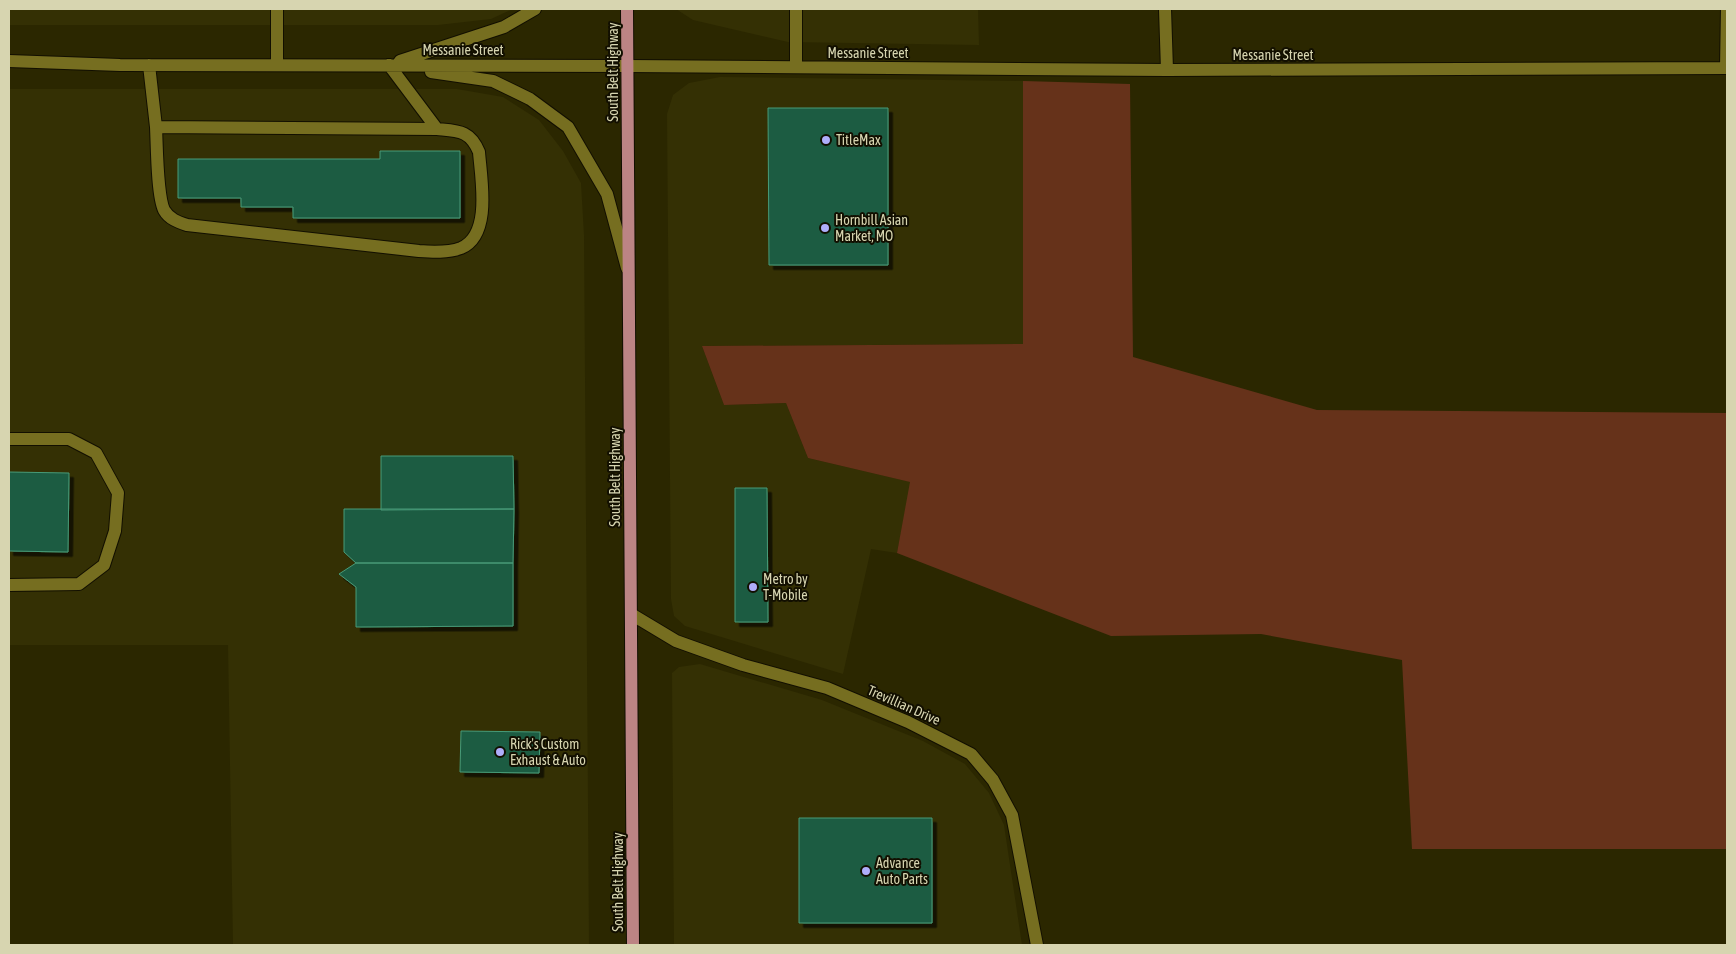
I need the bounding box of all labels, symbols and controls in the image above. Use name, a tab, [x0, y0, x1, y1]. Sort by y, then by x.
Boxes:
street label: South Belt Highway	[605, 22, 621, 122]
street label: Messanie Street	[422, 42, 504, 58]
street label: Messanie Street	[827, 45, 909, 61]
street label: Messanie Street	[1232, 47, 1314, 63]
place label: TitleMax	[836, 132, 881, 148]
marker: TitleMax	[820, 134, 832, 146]
place label: Hornbill Asian Market, MO	[835, 212, 908, 244]
marker: Hornbill Asian Market, MO	[819, 222, 831, 234]
street label: South Belt Highway	[607, 427, 623, 527]
place label: Metro by T-Mobile	[763, 571, 808, 603]
marker: Metro by T-Mobile	[747, 581, 759, 593]
street label: Trevillian Drive	[865, 682, 943, 728]
place label: Rick's Custom Exhaust & Auto	[510, 736, 586, 768]
marker: Rick's Custom Exhaust & Auto	[494, 746, 506, 758]
street label: South Belt Highway	[610, 832, 626, 932]
place label: Advance Auto Parts	[876, 855, 928, 887]
marker: Advance Auto Parts	[860, 865, 872, 877]

